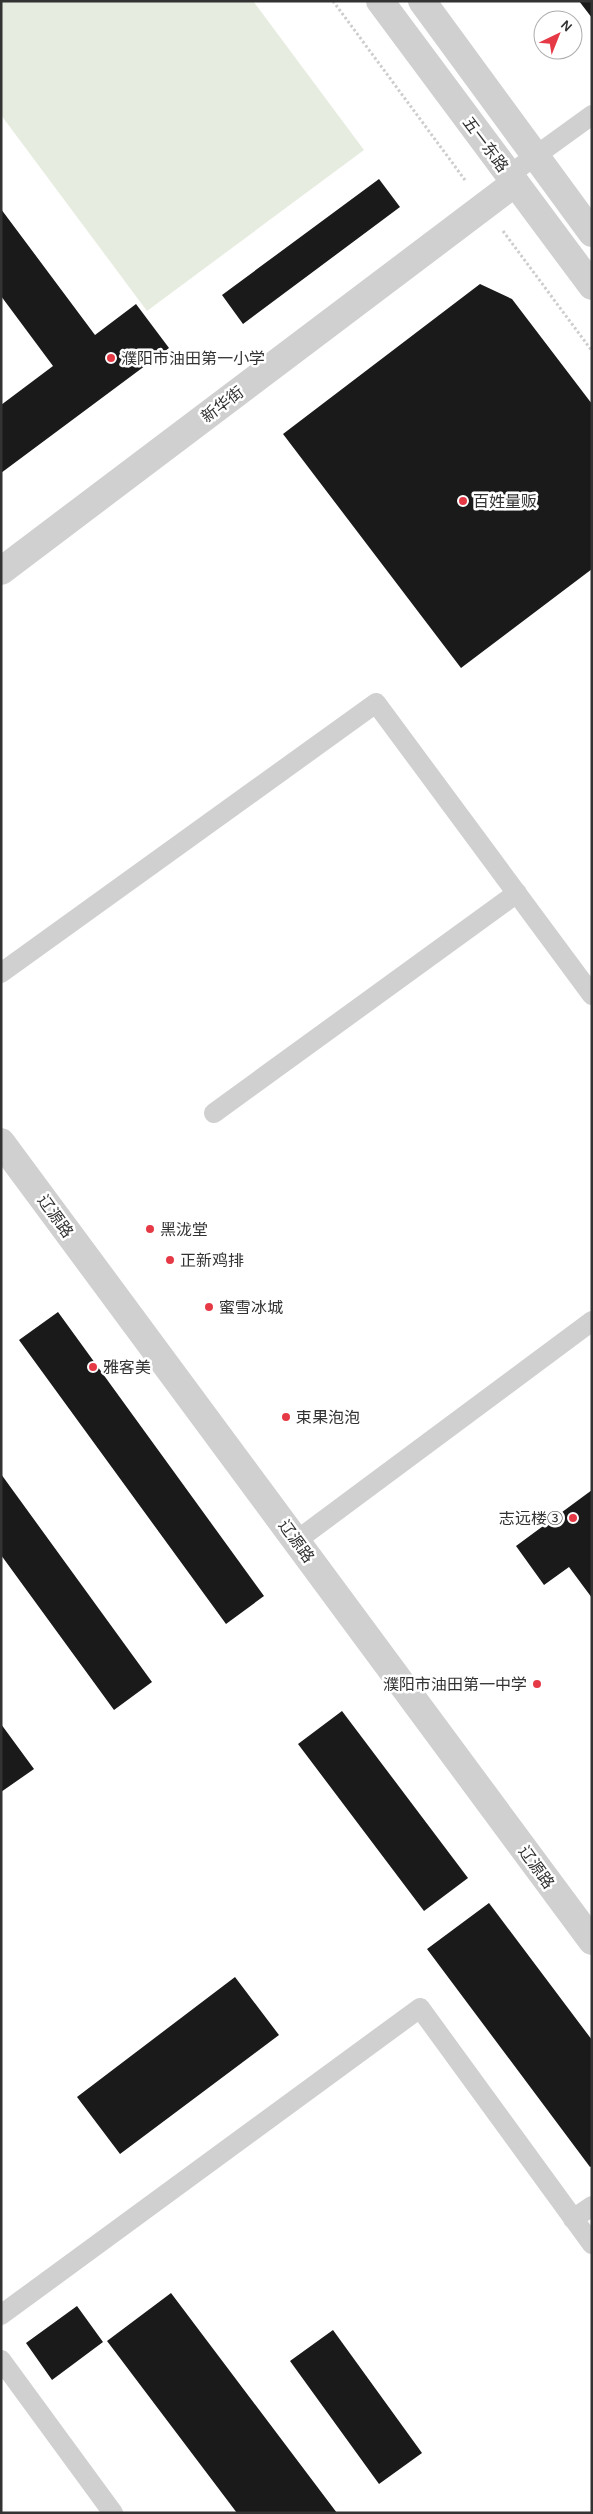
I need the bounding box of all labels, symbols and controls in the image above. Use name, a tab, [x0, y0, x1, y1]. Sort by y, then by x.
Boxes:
north arrow	[533, 10, 583, 60]
text: N	[557, 16, 576, 36]
street label: 五一东路	[459, 113, 512, 176]
place label: 濮阳市油田第一小学	[121, 349, 265, 368]
marker: 濮阳市油田第一小学	[105, 352, 117, 364]
street label: 新华街	[197, 382, 247, 426]
place label: 百姓量贩	[473, 492, 537, 511]
marker: 百姓量贩	[457, 495, 469, 507]
street label: 辽源路	[34, 1191, 77, 1241]
place label: 黑泷堂	[160, 1220, 208, 1239]
marker: 黑泷堂	[144, 1223, 156, 1235]
place label: 正新鸡排	[180, 1251, 244, 1270]
marker: 正新鸡排	[164, 1254, 176, 1266]
place label: 蜜雪冰城	[219, 1298, 283, 1317]
marker: 蜜雪冰城	[203, 1301, 215, 1313]
place label: 雅客美	[103, 1358, 151, 1377]
marker: 雅客美	[87, 1361, 99, 1373]
place label: 束果泡泡	[296, 1408, 360, 1427]
marker: 束果泡泡	[280, 1411, 292, 1423]
place label: 志远楼③	[499, 1509, 563, 1528]
marker: 志远楼③	[567, 1512, 579, 1524]
street label: 辽源路	[275, 1516, 318, 1566]
place label: 濮阳市油田第一中学	[383, 1675, 527, 1694]
marker: 濮阳市油田第一中学	[531, 1678, 543, 1690]
street label: 辽源路	[515, 1842, 558, 1892]

